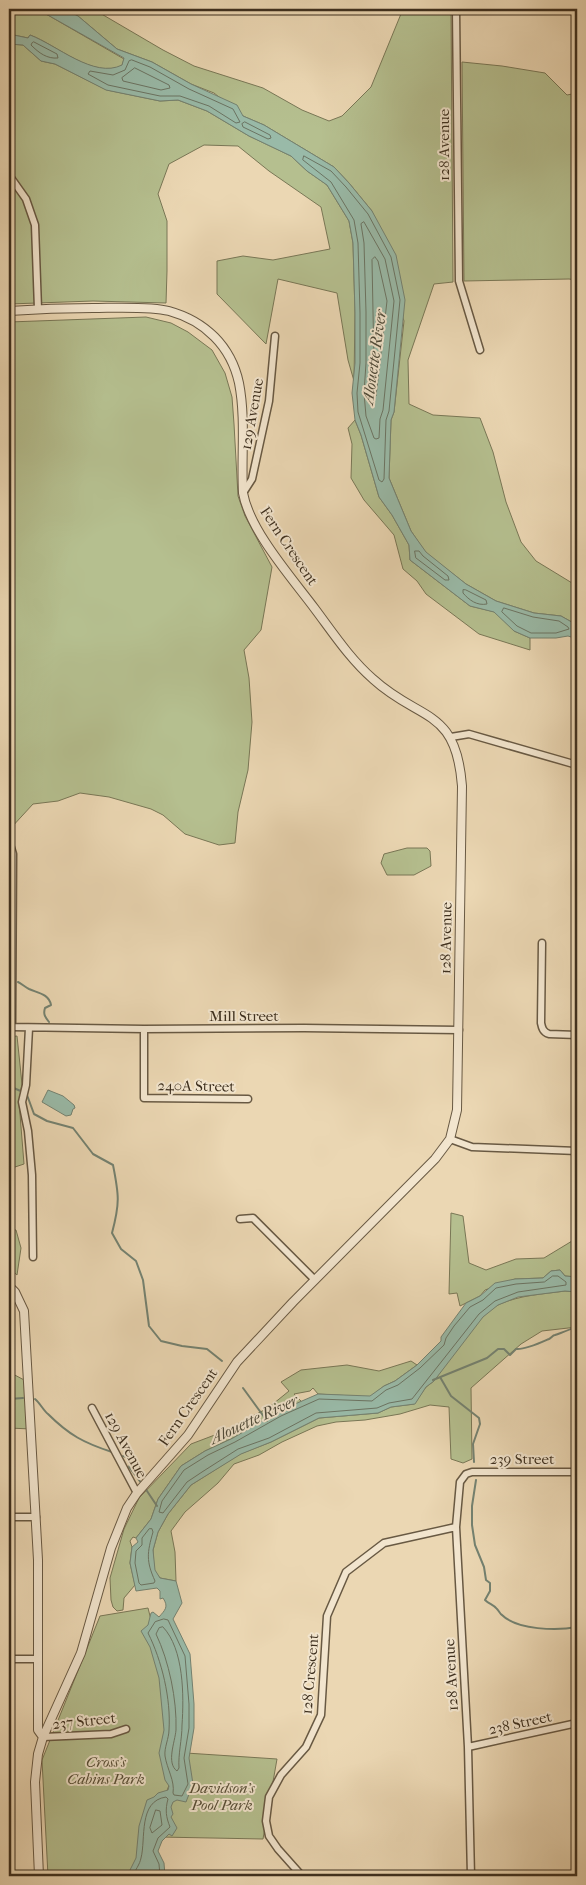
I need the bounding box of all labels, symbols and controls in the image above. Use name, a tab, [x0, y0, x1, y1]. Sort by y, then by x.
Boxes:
street label: 128 Avenue	[435, 108, 453, 181]
water label: Alouette River	[358, 307, 390, 407]
street label: 129 Avenue	[237, 376, 267, 451]
street label: Fern Crescent	[256, 503, 322, 589]
street label: 128 Avenue	[436, 901, 456, 974]
street label: Mill Street	[209, 1007, 279, 1025]
street label: 240A Street	[157, 1076, 235, 1096]
street label: Fern Crescent	[155, 1364, 222, 1449]
water label: Alouette River	[205, 1390, 303, 1449]
street label: 129 Avenue	[101, 1409, 151, 1482]
street label: 239 Street	[490, 1450, 555, 1468]
street label: 128 Crescent	[298, 1632, 323, 1715]
street label: 128 Avenue	[440, 1638, 462, 1712]
street label: 238 Street	[487, 1707, 554, 1738]
street label: 237 Street	[51, 1709, 117, 1733]
park label: Cross's Cabins Park	[67, 1753, 145, 1788]
park label: Davidson's Pool Park	[188, 1779, 255, 1814]

